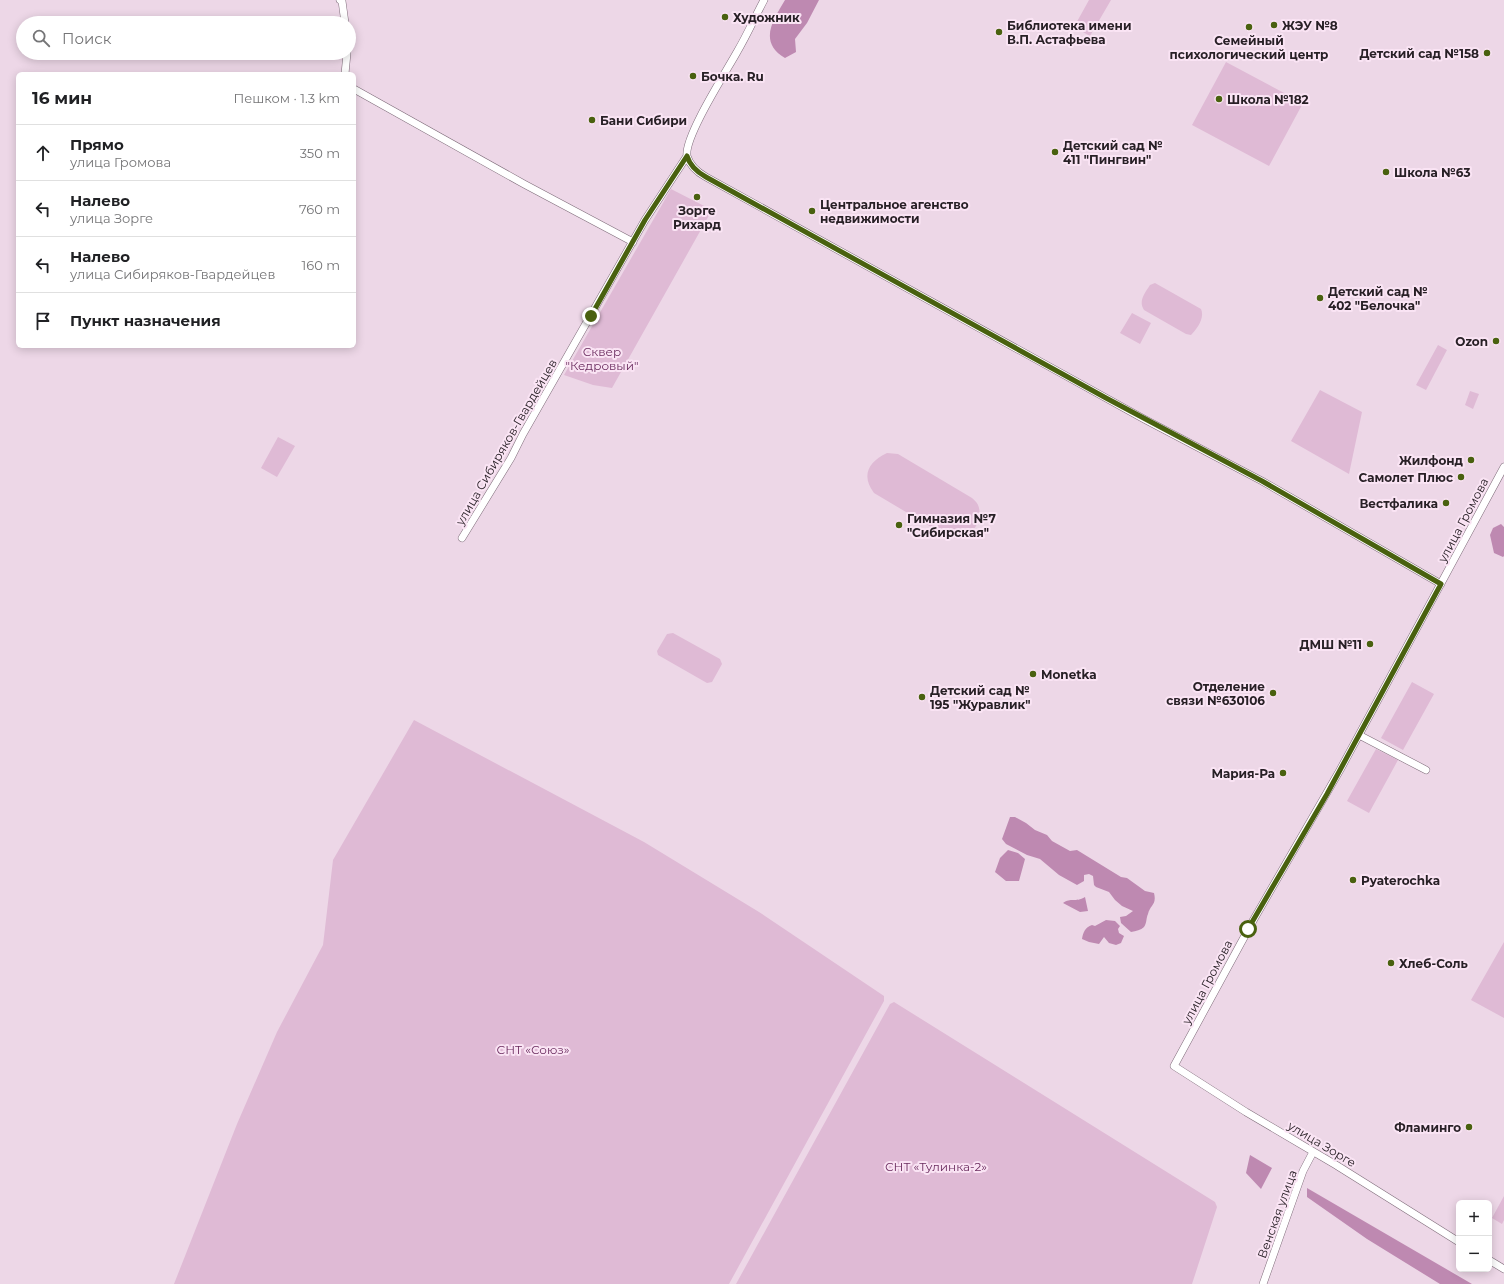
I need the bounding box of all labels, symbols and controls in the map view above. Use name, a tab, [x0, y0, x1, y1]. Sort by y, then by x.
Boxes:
place label: Художник	[733, 10, 800, 25]
marker: Художник	[720, 12, 730, 22]
search box	[16, 16, 356, 60]
place label: Библиотека имени В.П. Астафьева	[1007, 18, 1131, 47]
place label: ЖЭУ №8	[1282, 18, 1338, 33]
marker: ЖЭУ №8	[1269, 20, 1279, 30]
marker: Семейный психологический центр	[1244, 22, 1254, 32]
icon: search	[30, 27, 52, 49]
marker: Библиотека имени В.П. Астафьева	[994, 27, 1004, 37]
text: Поиск	[62, 29, 111, 48]
place label: Семейный психологический центр	[1170, 33, 1328, 62]
place label: Детский сад №158	[1359, 46, 1479, 61]
marker: Детский сад №158	[1482, 48, 1492, 58]
place label: Бочка. Ru	[701, 69, 764, 84]
marker: Бочка. Ru	[688, 71, 698, 81]
text: 16 мин	[32, 88, 92, 108]
text: Пешком · 1.3 km	[233, 90, 340, 106]
place label: Школа №182	[1227, 92, 1309, 107]
marker: Школа №182	[1214, 94, 1224, 104]
place label: Бани Сибири	[600, 113, 687, 128]
marker: Бани Сибири	[587, 115, 597, 125]
text: Прямо	[70, 135, 124, 154]
place label: Детский сад № 411 "Пингвин"	[1063, 138, 1163, 167]
icon: ahead	[32, 142, 54, 164]
text: 350 m	[300, 145, 340, 161]
marker: Детский сад № 411 "Пингвин"	[1050, 147, 1060, 157]
text: улица Громова	[70, 154, 171, 170]
place label: Школа №63	[1394, 165, 1471, 180]
marker: Школа №63	[1381, 167, 1391, 177]
text: Налево	[70, 191, 130, 210]
marker: Зорге Рихард	[692, 192, 702, 202]
place label: Центральное агенство недвижимости	[820, 197, 969, 226]
icon: left	[32, 198, 54, 220]
text: 760 m	[299, 201, 340, 217]
place label: Зорге Рихард	[673, 203, 722, 232]
marker: Центральное агенство недвижимости	[807, 206, 817, 216]
text: улица Зорге	[70, 210, 153, 226]
text: Налево	[70, 247, 130, 266]
icon: left	[32, 254, 54, 276]
text: 160 m	[302, 257, 340, 273]
text: улица Сибиряков-Гвардейцев	[70, 266, 275, 282]
place label: Детский сад № 402 "Белочка"	[1328, 284, 1428, 313]
marker: Детский сад № 402 "Белочка"	[1315, 293, 1325, 303]
route end	[582, 307, 600, 325]
icon: arrive	[32, 310, 54, 332]
text: Пункт назначения	[70, 311, 221, 330]
place label: Ozon	[1455, 334, 1488, 349]
marker: Ozon	[1491, 336, 1501, 346]
park label: Сквер "Кедровый"	[566, 344, 638, 373]
street label: улица Сибиряков-Гвардейцев	[452, 356, 560, 529]
place label: Жилфонд	[1399, 453, 1464, 468]
marker: Жилфонд	[1466, 455, 1476, 465]
place label: Самолет Плюс	[1359, 470, 1453, 485]
marker: Самолет Плюс	[1456, 472, 1466, 482]
street label: улица Громова	[1434, 475, 1492, 566]
place label: Вестфалика	[1359, 496, 1438, 511]
marker: Вестфалика	[1441, 498, 1451, 508]
place label: Гимназия №7 "Сибирская"	[907, 511, 996, 540]
marker: Гимназия №7 "Сибирская"	[894, 520, 904, 530]
place label: ДМШ №11	[1300, 637, 1362, 652]
marker: ДМШ №11	[1365, 639, 1375, 649]
place label: Monetka	[1041, 667, 1097, 682]
marker: Monetka	[1028, 669, 1038, 679]
place label: Отделение связи №630106	[1166, 679, 1265, 708]
place label: Детский сад № 195 "Журавлик"	[930, 683, 1030, 712]
marker: Отделение связи №630106	[1268, 688, 1278, 698]
marker: Детский сад № 195 "Журавлик"	[917, 692, 927, 702]
place label: Мария-Ра	[1211, 766, 1275, 781]
marker: Мария-Ра	[1278, 768, 1288, 778]
place label: Pyaterochka	[1361, 873, 1440, 888]
marker: Pyaterochka	[1348, 875, 1358, 885]
route start	[1239, 920, 1257, 938]
street label: улица Громова	[1178, 937, 1236, 1028]
place label: Хлеб-Соль	[1399, 956, 1468, 971]
marker: Хлеб-Соль	[1386, 958, 1396, 968]
park label: СНТ «Союз»	[497, 1042, 570, 1057]
street label: улица Зорге	[1284, 1117, 1359, 1170]
place label: Фламинго	[1394, 1120, 1461, 1135]
marker: Фламинго	[1464, 1122, 1474, 1132]
park label: СНТ «Тулинка-2»	[885, 1159, 987, 1174]
street label: Венская улица	[1254, 1168, 1300, 1260]
map controls	[1456, 1200, 1492, 1272]
button: +	[1456, 1200, 1492, 1236]
button: −	[1456, 1236, 1492, 1272]

